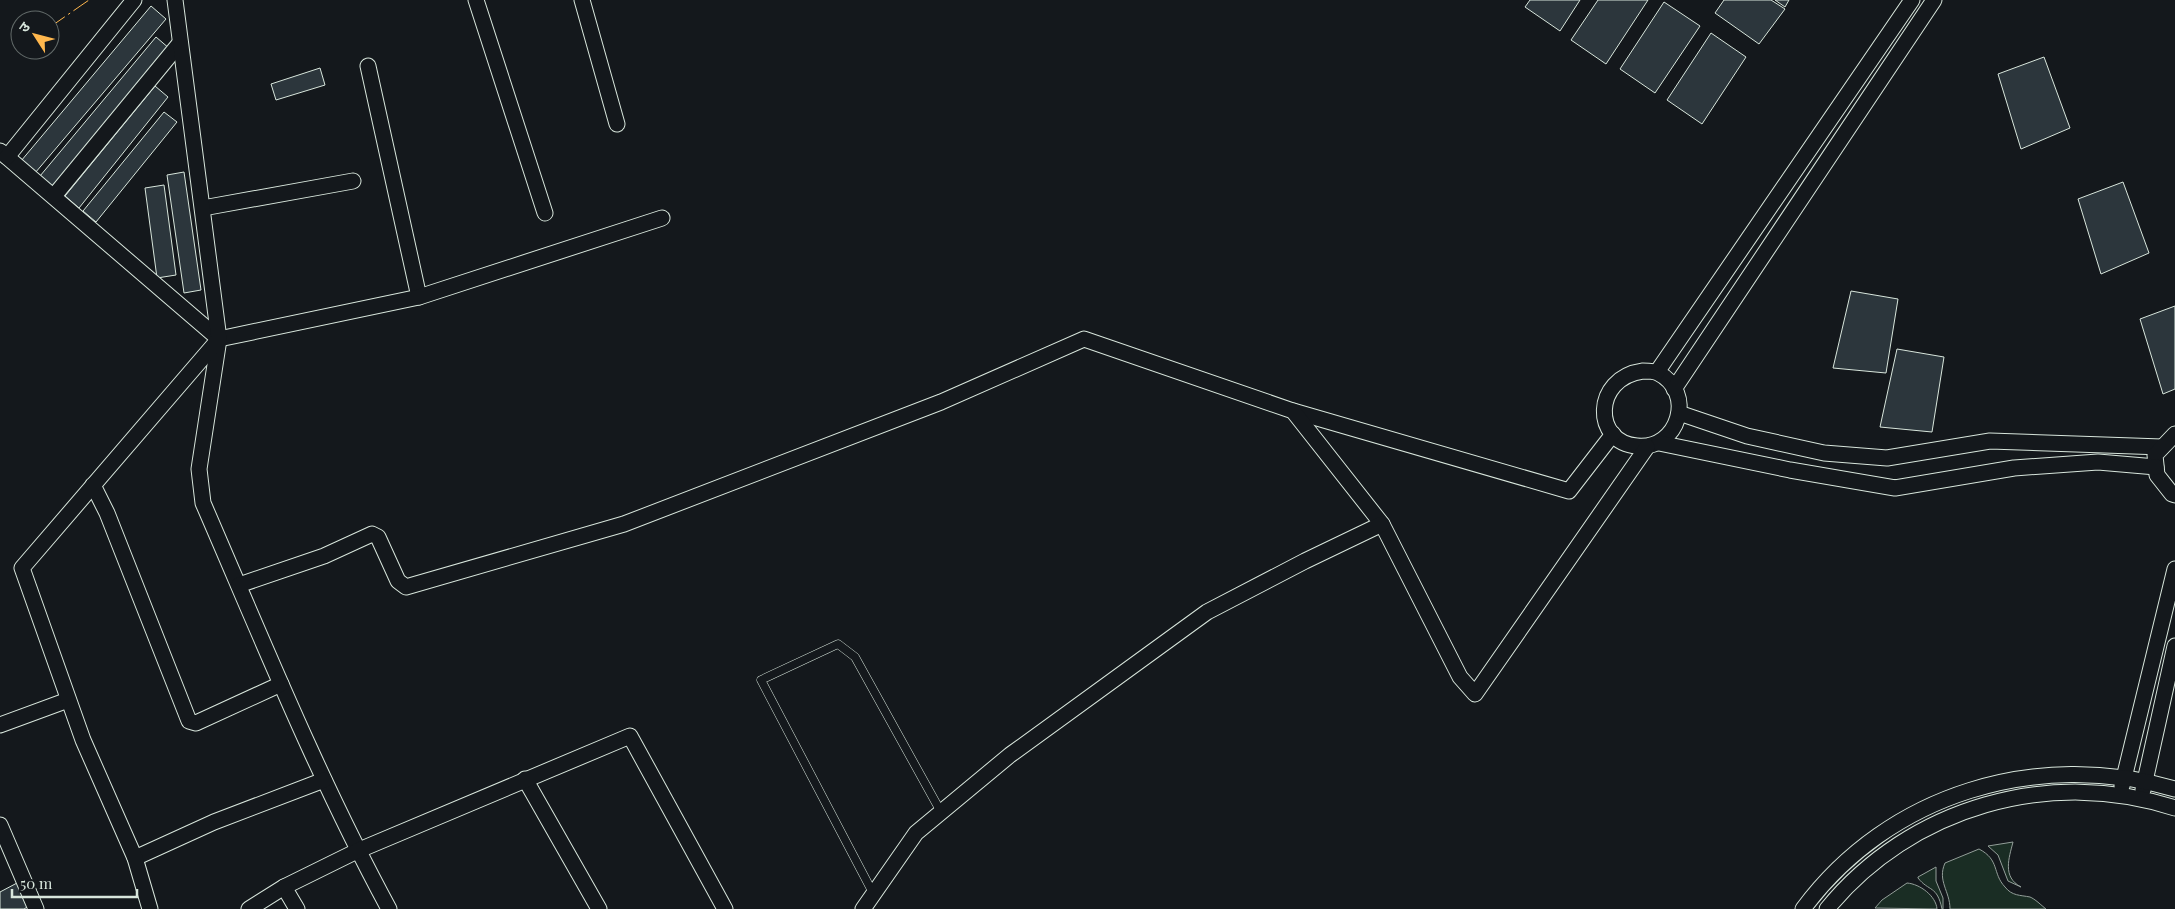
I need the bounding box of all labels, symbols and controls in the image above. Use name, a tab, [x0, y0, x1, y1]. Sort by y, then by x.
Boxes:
north arrow	[10, 10, 60, 60]
text: उ	[14, 18, 35, 36]
scale bar	[12, 866, 138, 898]
text: 50 m	[20, 873, 53, 893]

